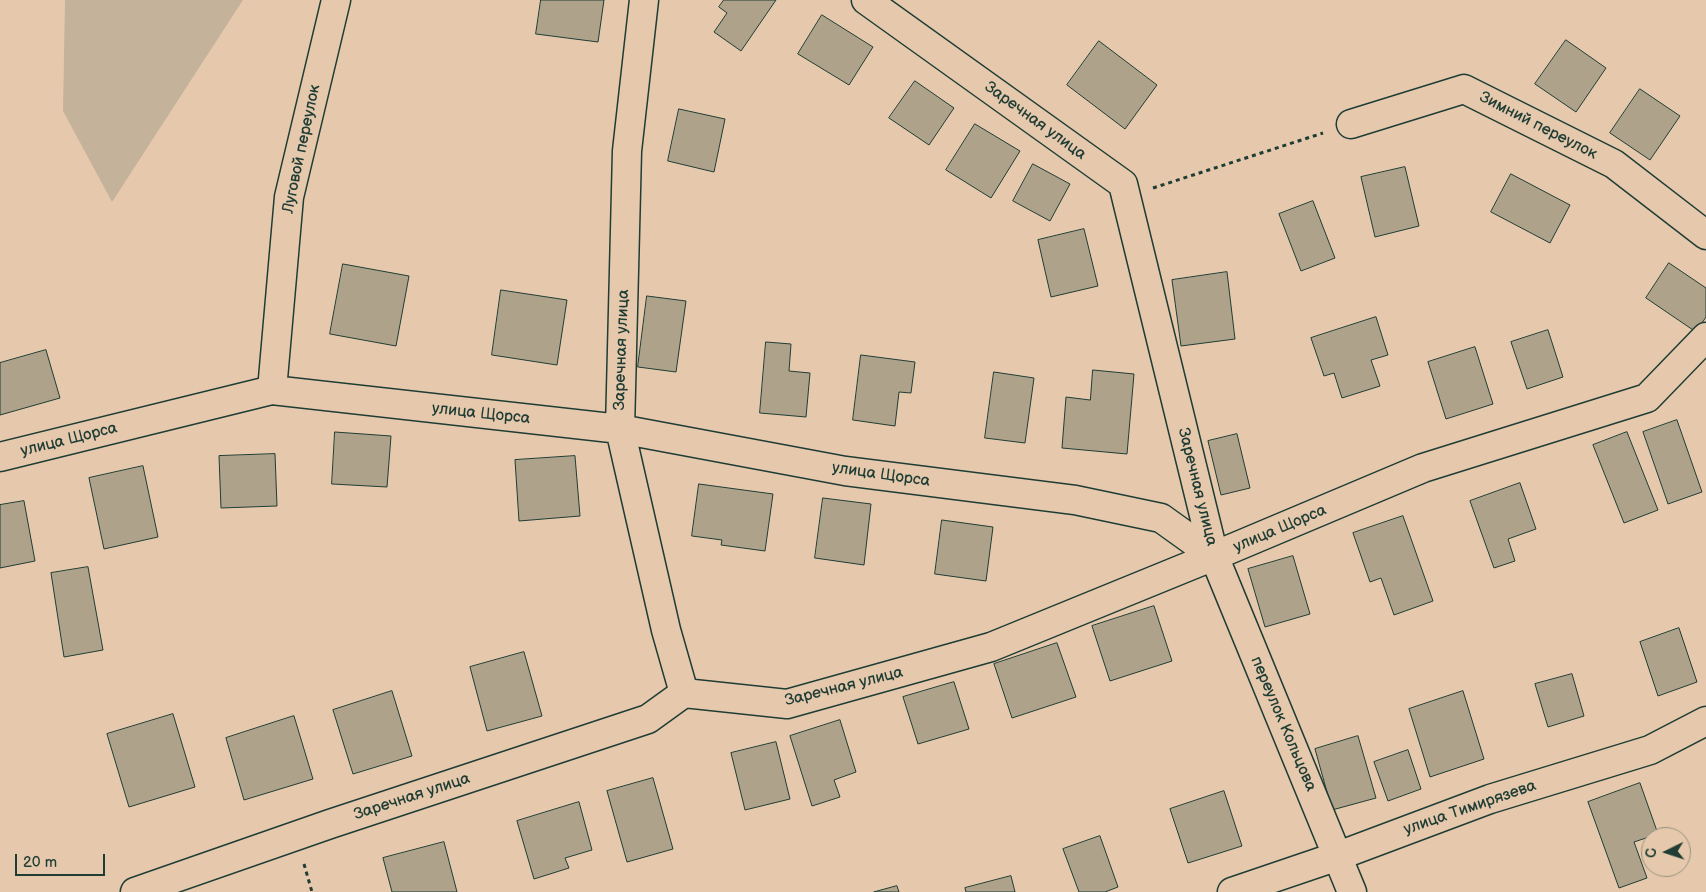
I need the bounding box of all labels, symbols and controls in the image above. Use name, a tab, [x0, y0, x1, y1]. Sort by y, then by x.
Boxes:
street label: Заречная улица	[980, 78, 1090, 164]
street label: Луговой переулок	[279, 83, 325, 215]
street label: Зимний переулок	[1476, 88, 1600, 164]
street label: Заречная улица	[610, 289, 634, 411]
street label: улица Щорса	[431, 399, 531, 429]
street label: улица Щорса	[19, 419, 119, 461]
street label: Заречная улица	[1173, 426, 1221, 548]
street label: улица Щорса	[831, 459, 931, 491]
street label: улица Щорса	[1231, 501, 1329, 557]
street label: переулок Кольцова	[1246, 654, 1320, 794]
street label: Заречная улица	[783, 663, 905, 711]
street label: Заречная улица	[351, 769, 473, 825]
street label: улица Тимирязева	[1401, 776, 1539, 840]
north arrow	[1641, 827, 1691, 877]
scale bar	[18, 844, 108, 876]
text: С	[1643, 848, 1660, 858]
text: 20 m	[23, 853, 57, 872]

